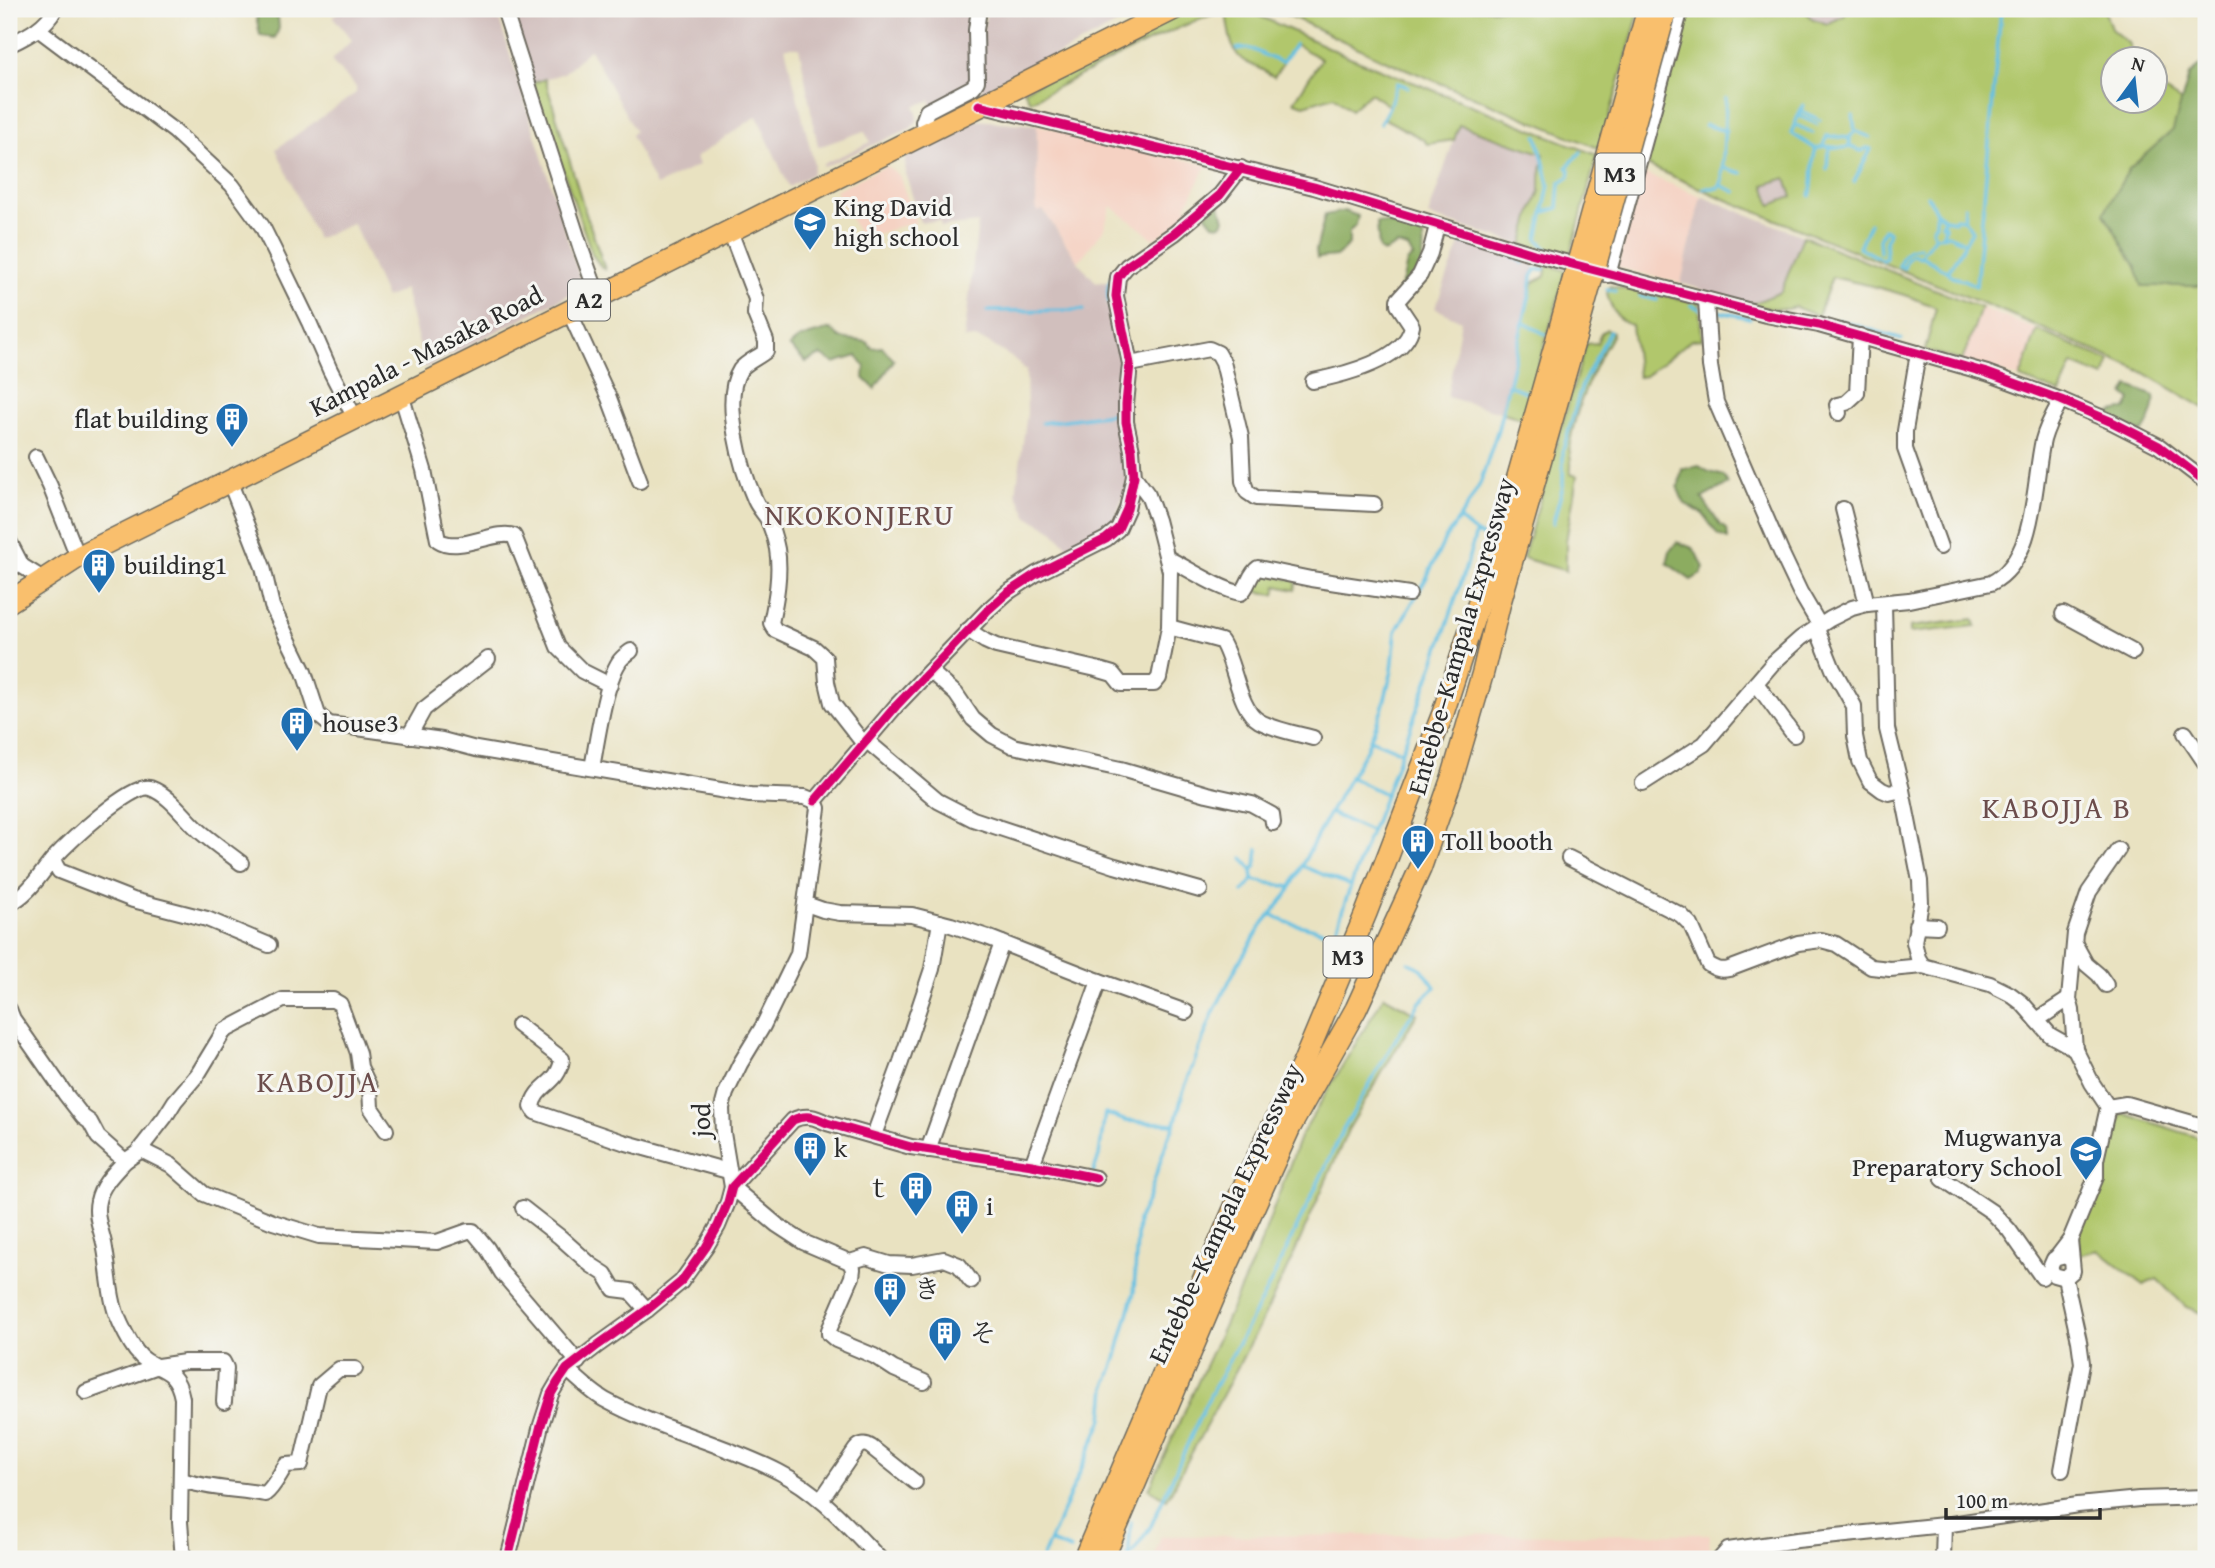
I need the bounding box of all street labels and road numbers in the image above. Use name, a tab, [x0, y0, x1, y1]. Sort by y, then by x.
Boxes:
road number: M3	[1596, 154, 1644, 194]
street label: Kampala - Masaka Road	[302, 275, 549, 426]
road number: A2	[568, 279, 610, 320]
street label: Entebbe–Kampala Expressway	[1397, 473, 1524, 799]
road number: M3	[1324, 937, 1372, 978]
street label: Entebbe–Kampala Expressway	[1138, 1056, 1312, 1370]
street label: jod	[681, 1102, 720, 1141]

